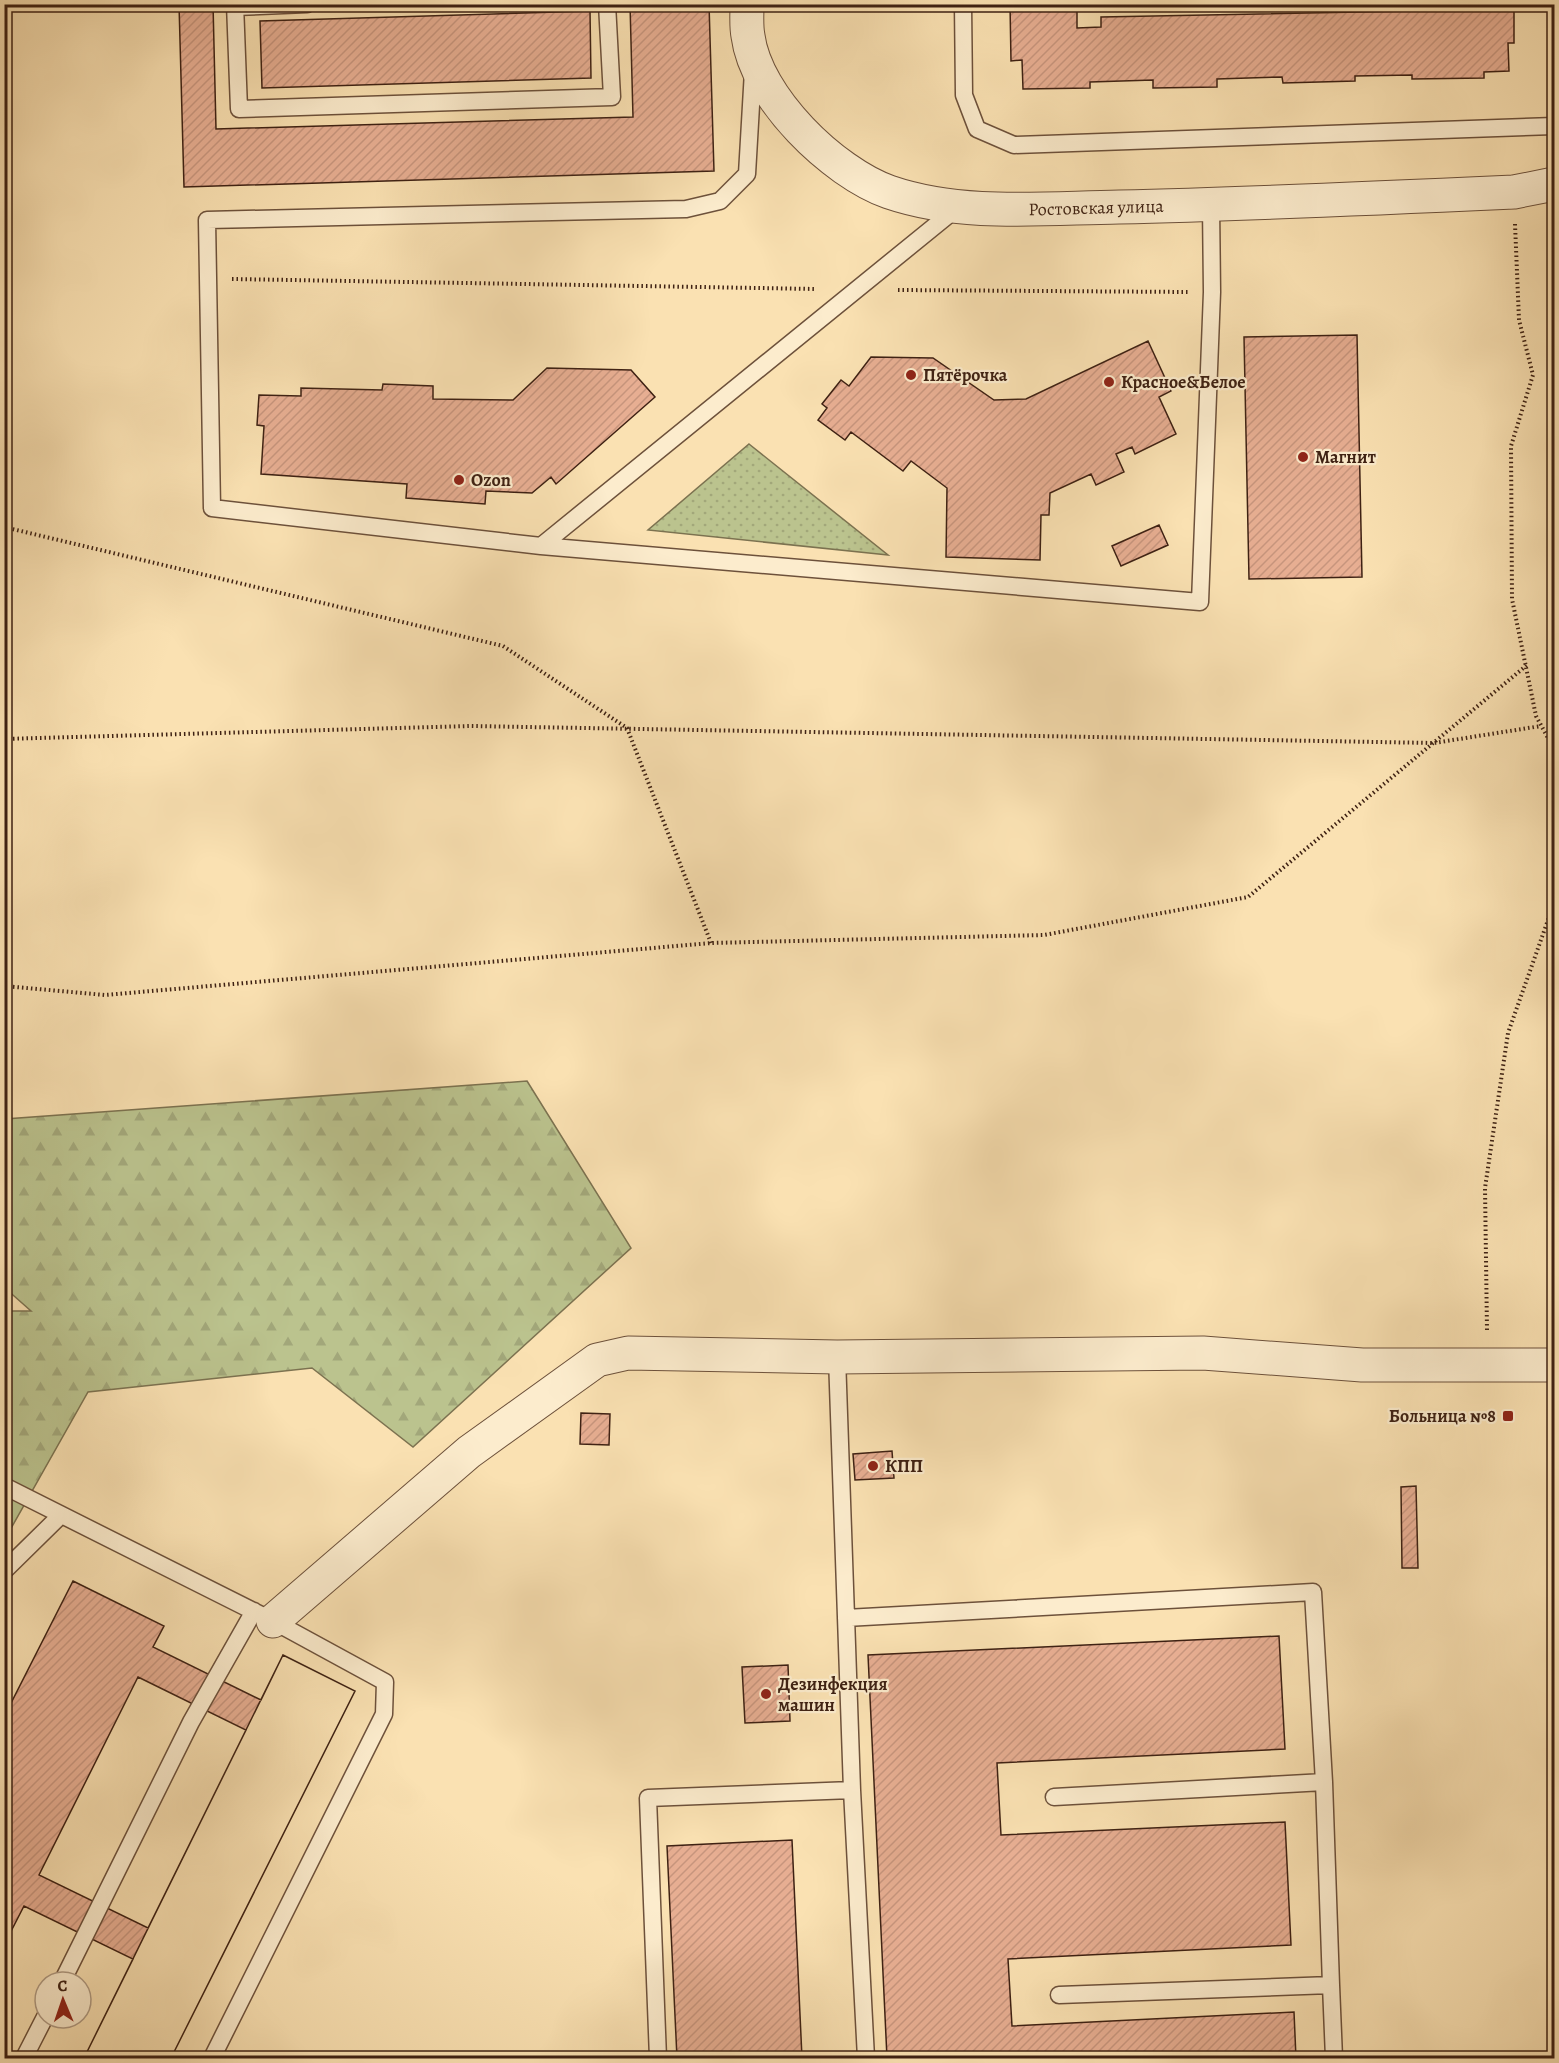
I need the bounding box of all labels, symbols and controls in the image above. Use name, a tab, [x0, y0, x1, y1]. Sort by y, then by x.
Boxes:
street label: Ростовская улица	[1028, 194, 1165, 221]
place label: Пятёрочка	[923, 363, 1008, 387]
marker: Пятёрочка	[904, 368, 918, 382]
place label: Красное&Белое	[1121, 370, 1246, 394]
marker: Красное&Белое	[1102, 375, 1116, 389]
place label: Магнит	[1315, 445, 1376, 469]
marker: Магнит	[1296, 450, 1310, 464]
place label: Ozon	[471, 468, 511, 492]
marker: Ozon	[452, 473, 466, 487]
place label: Больница №8	[1389, 1404, 1496, 1428]
marker: Больница №8	[1501, 1409, 1515, 1423]
place label: КПП	[885, 1454, 923, 1478]
marker: КПП	[866, 1459, 880, 1473]
place label: Дезинфекция машин	[778, 1672, 888, 1717]
marker: Дезинфекция машин	[759, 1687, 773, 1701]
north arrow	[33, 1970, 93, 2030]
text: С	[57, 1975, 68, 1997]

